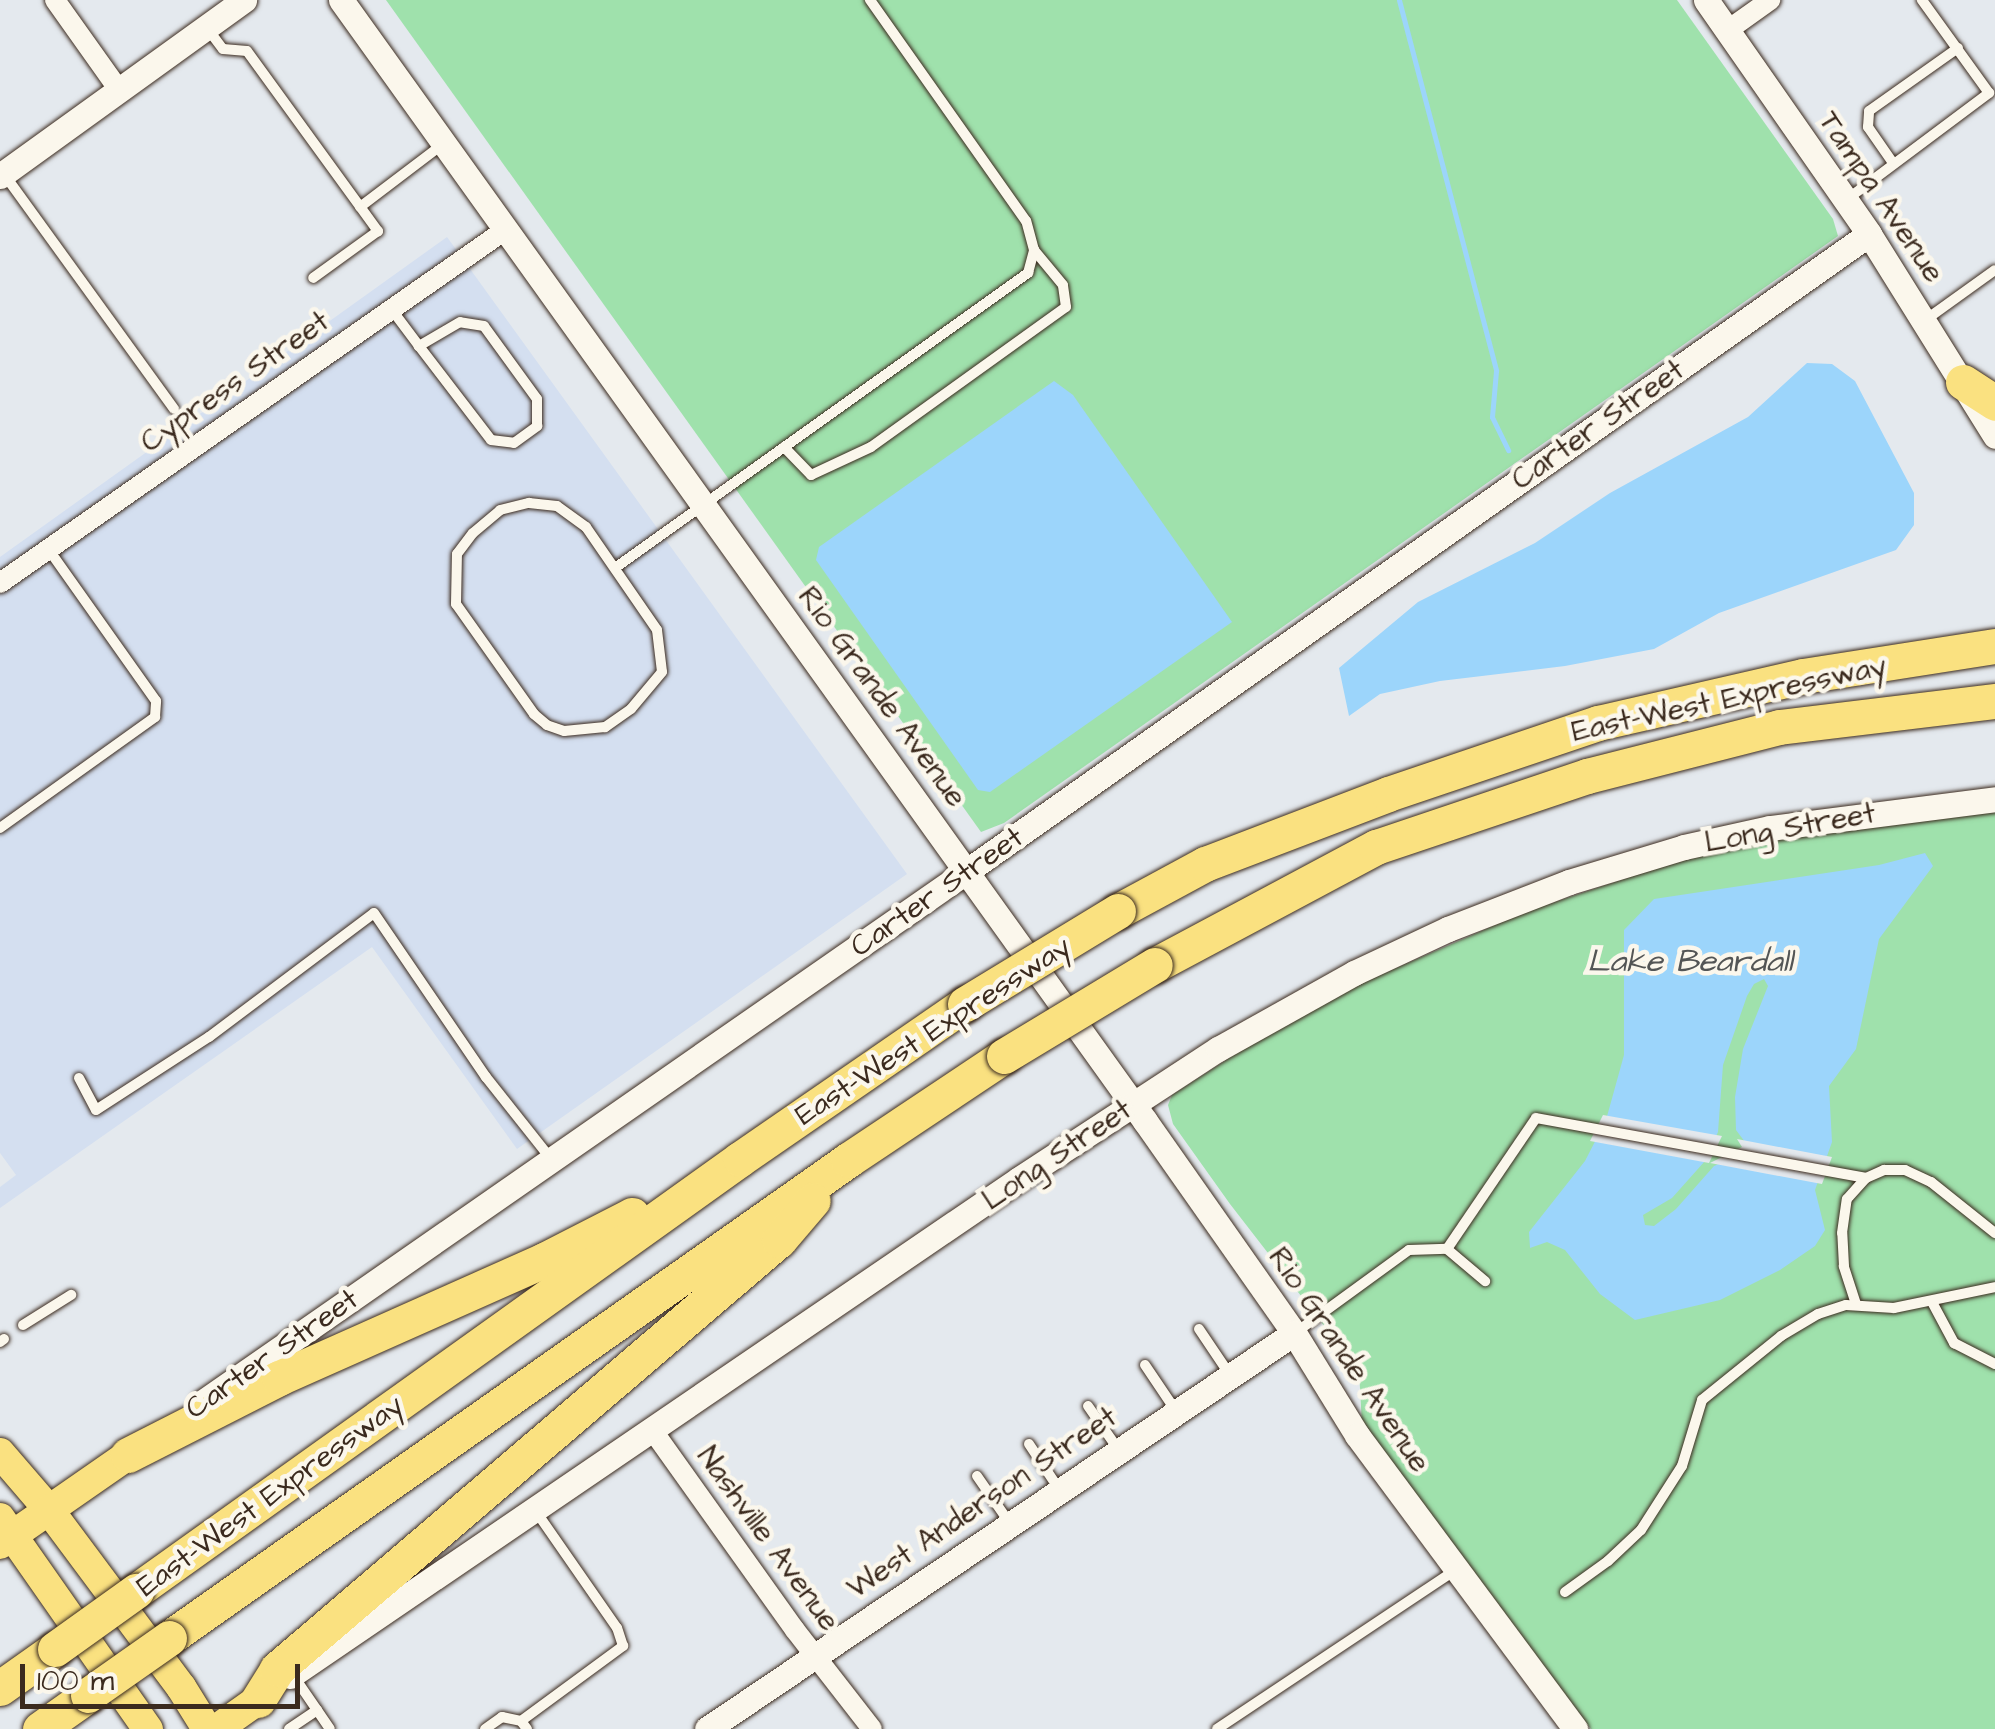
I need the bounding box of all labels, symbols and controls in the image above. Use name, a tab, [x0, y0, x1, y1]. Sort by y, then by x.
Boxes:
street label: Tampa Avenue	[1811, 105, 1951, 289]
street label: Cypress Street	[134, 304, 336, 460]
street label: Carter Street	[1505, 352, 1691, 498]
street label: Rio Grande Avenue	[790, 580, 974, 814]
street label: East-West Expressway	[1568, 648, 1890, 750]
street label: Long Street	[1702, 795, 1878, 861]
street label: Carter Street	[844, 819, 1030, 965]
street label: East-West Expressway	[789, 929, 1077, 1133]
water label: Lake Beardall	[1588, 943, 1792, 981]
street label: Long Street	[975, 1092, 1139, 1218]
street label: Rio Grande Avenue	[1260, 1241, 1438, 1479]
street label: Carter Street	[179, 1281, 365, 1427]
street label: East-West Expressway	[130, 1387, 410, 1605]
street label: West Anderson Street	[840, 1399, 1124, 1607]
street label: Nashville Avenue	[689, 1440, 847, 1638]
scale bar	[25, 1644, 305, 1706]
text: 100 m	[37, 1660, 114, 1702]

